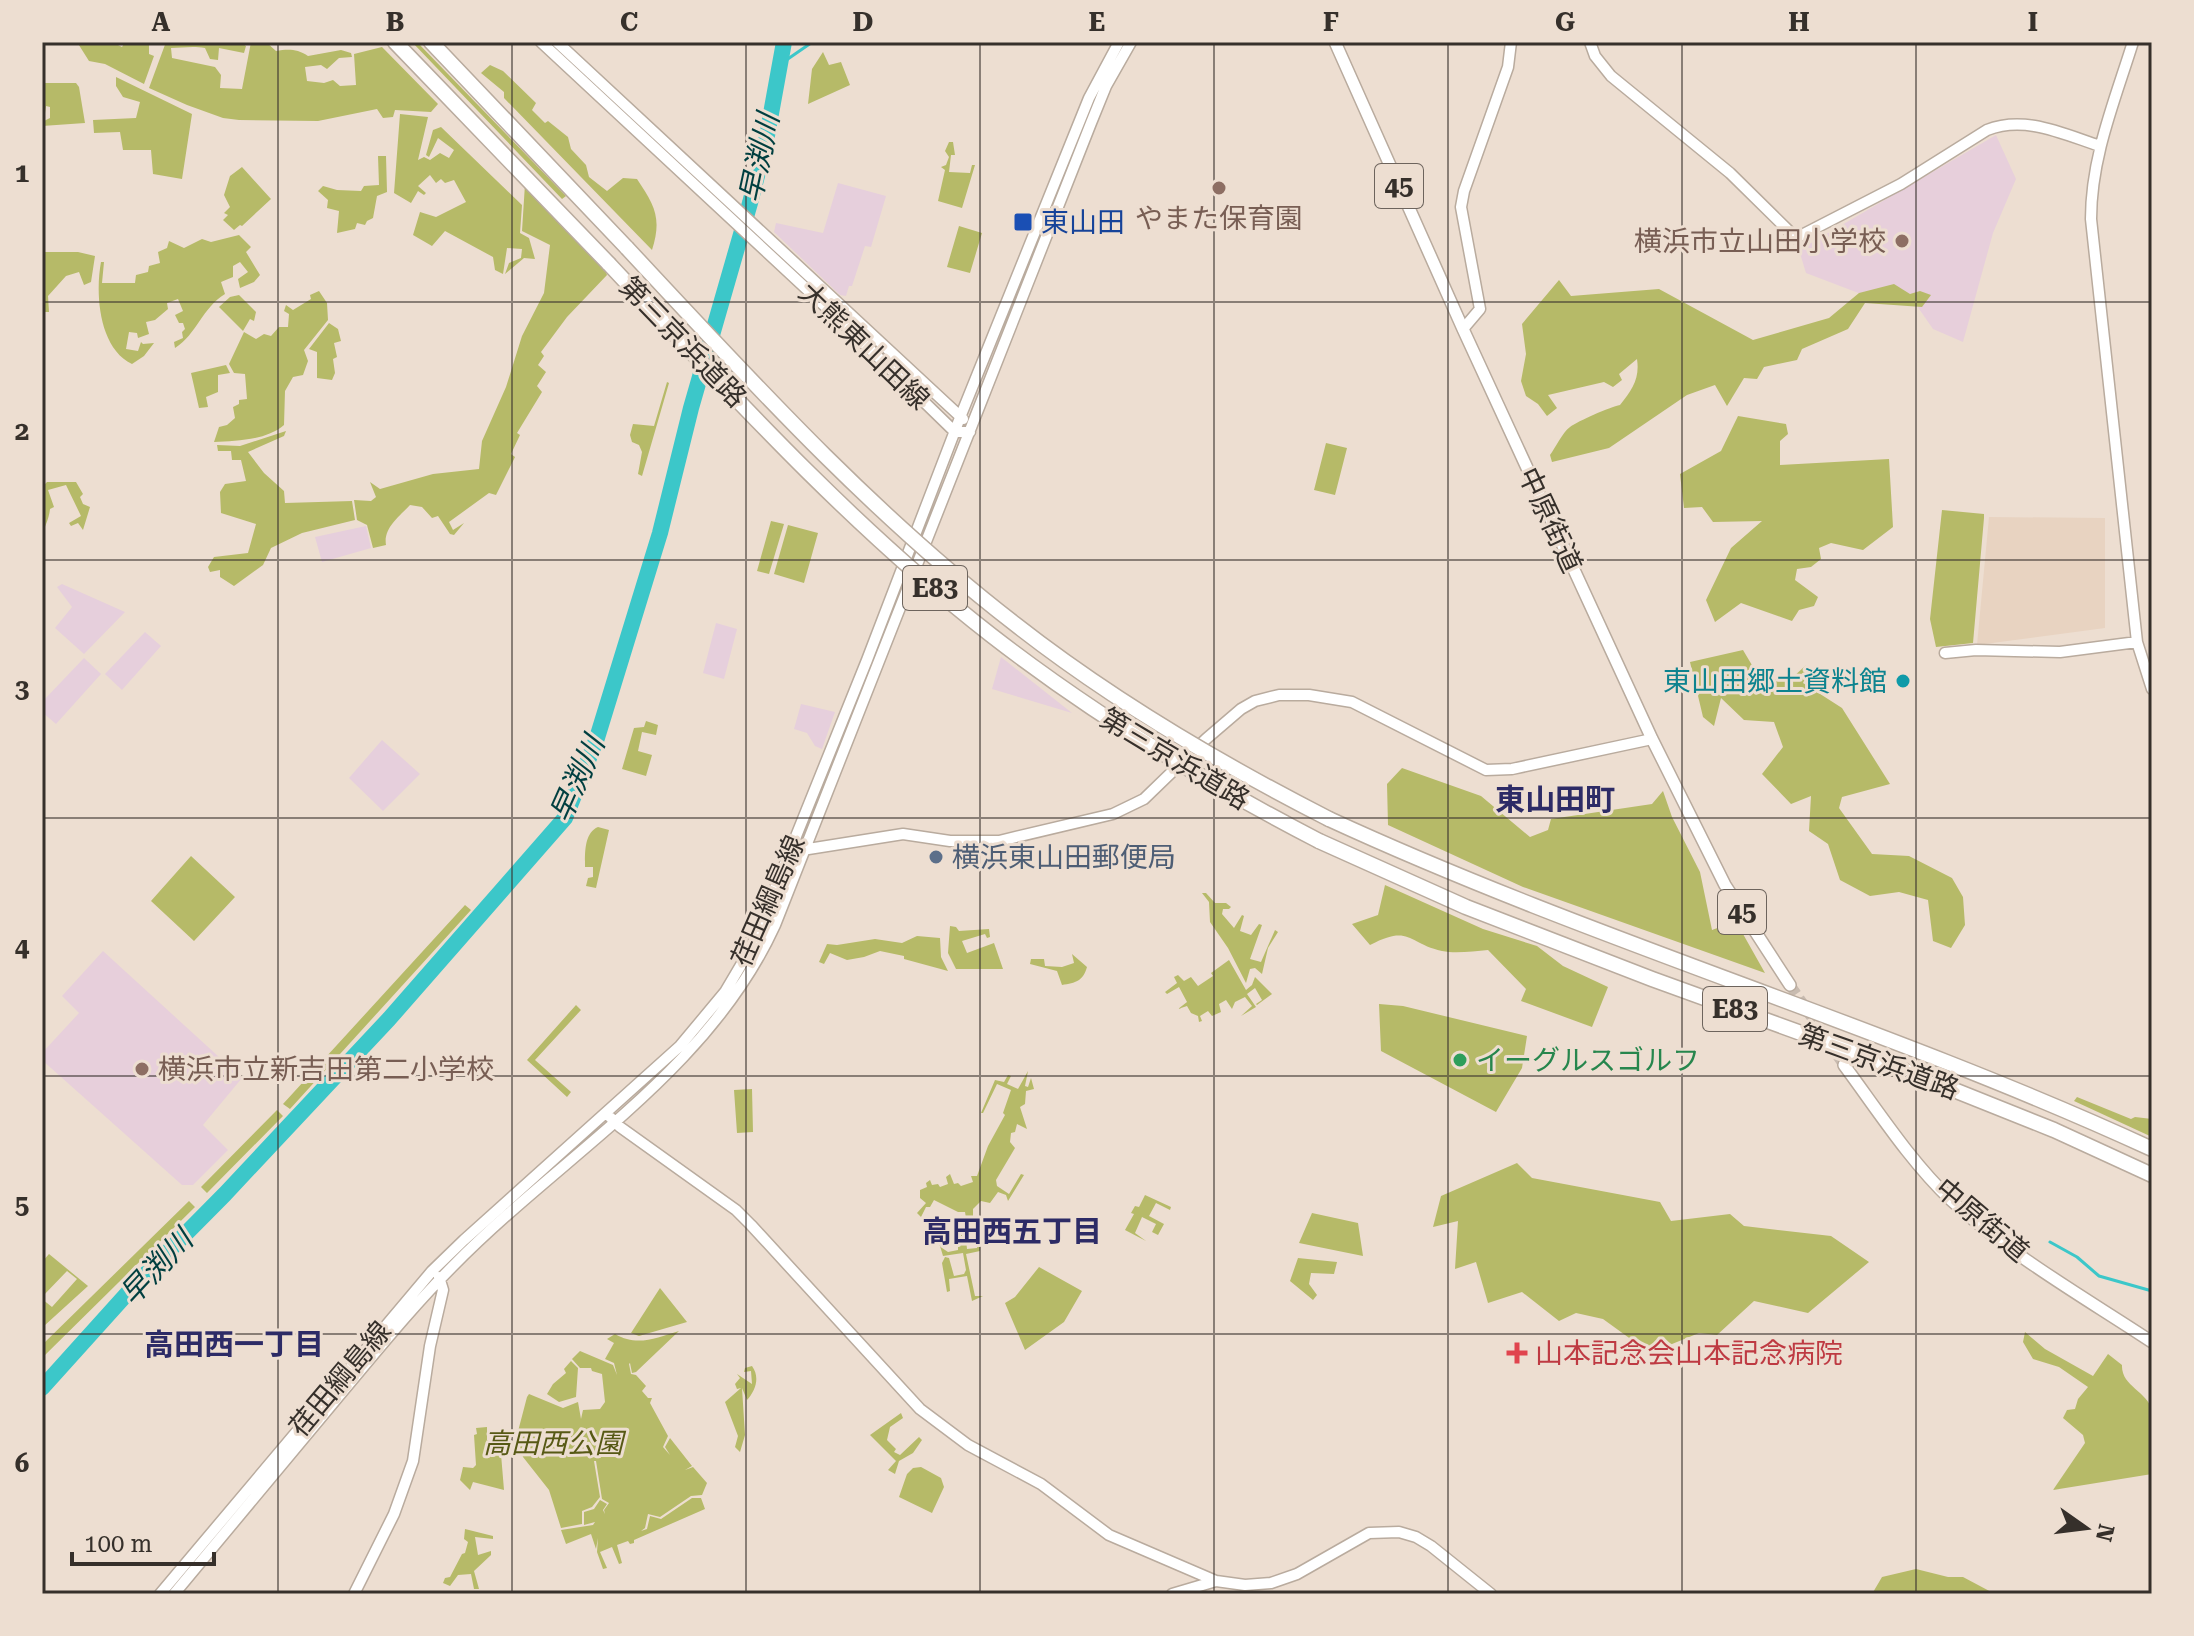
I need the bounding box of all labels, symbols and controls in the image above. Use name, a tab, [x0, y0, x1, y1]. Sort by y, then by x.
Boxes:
text: A	[152, 7, 171, 37]
text: B	[386, 7, 404, 37]
text: C	[620, 7, 638, 37]
text: D	[853, 7, 873, 37]
text: E	[1089, 7, 1105, 37]
text: F	[1323, 7, 1339, 37]
text: G	[1555, 7, 1575, 37]
text: H	[1788, 7, 1810, 37]
text: I	[2028, 7, 2038, 37]
water label: 早渕川	[733, 107, 786, 206]
text: 1	[15, 158, 29, 188]
road number: 45	[1375, 164, 1423, 208]
marker: やまた保育園	[1210, 179, 1228, 197]
place label: やまた保育園	[1135, 202, 1303, 235]
place label: 東山田	[1041, 206, 1125, 239]
marker: 東山田	[1012, 211, 1034, 233]
place label: 横浜市立山田小学校	[1634, 225, 1886, 258]
marker: 横浜市立山田小学校	[1893, 232, 1911, 250]
street label: 第三京浜道路	[613, 270, 753, 414]
street label: 大熊東山田線	[792, 276, 936, 416]
text: 2	[15, 416, 29, 446]
street label: 中原街道	[1511, 462, 1589, 578]
road number: E83	[903, 566, 967, 610]
place label: 東山田郷土資料館	[1663, 665, 1887, 698]
marker: 東山田郷土資料館	[1894, 672, 1912, 690]
text: 3	[15, 674, 29, 704]
street label: 第三京浜道路	[1094, 702, 1256, 816]
water label: 早渕川	[543, 728, 613, 827]
district label: 東山田町	[1495, 782, 1615, 817]
street label: 荏田綱島線	[724, 830, 812, 972]
place label: 横浜東山田郵便局	[952, 841, 1176, 874]
marker: 横浜東山田郵便局	[927, 848, 945, 866]
road number: 45	[1718, 890, 1766, 934]
text: 4	[15, 932, 30, 962]
road number: E83	[1703, 987, 1767, 1031]
street label: 第三京浜道路	[1794, 1018, 1964, 1106]
place label: イーグルスゴルフ	[1476, 1044, 1700, 1077]
marker: イーグルスゴルフ	[1451, 1051, 1469, 1069]
place label: 横浜市立新吉田第二小学校	[158, 1053, 494, 1086]
marker: 横浜市立新吉田第二小学校	[133, 1060, 151, 1078]
street label: 中原街道	[1928, 1171, 2036, 1269]
text: 5	[15, 1190, 29, 1220]
district label: 高田西五丁目	[922, 1214, 1102, 1249]
water label: 早渕川	[113, 1220, 202, 1312]
street label: 荏田綱島線	[282, 1315, 398, 1443]
district label: 高田西一丁目	[144, 1327, 324, 1362]
place label: 山本記念会山本記念病院	[1535, 1337, 1843, 1370]
marker: 山本記念会山本記念病院	[1506, 1342, 1528, 1364]
park label: 高田西公園	[483, 1427, 627, 1460]
text: 6	[15, 1448, 29, 1478]
north arrow	[2046, 1488, 2126, 1568]
scale bar	[72, 1516, 214, 1566]
text: N	[2091, 1521, 2119, 1544]
text: 100 m	[84, 1530, 152, 1558]

